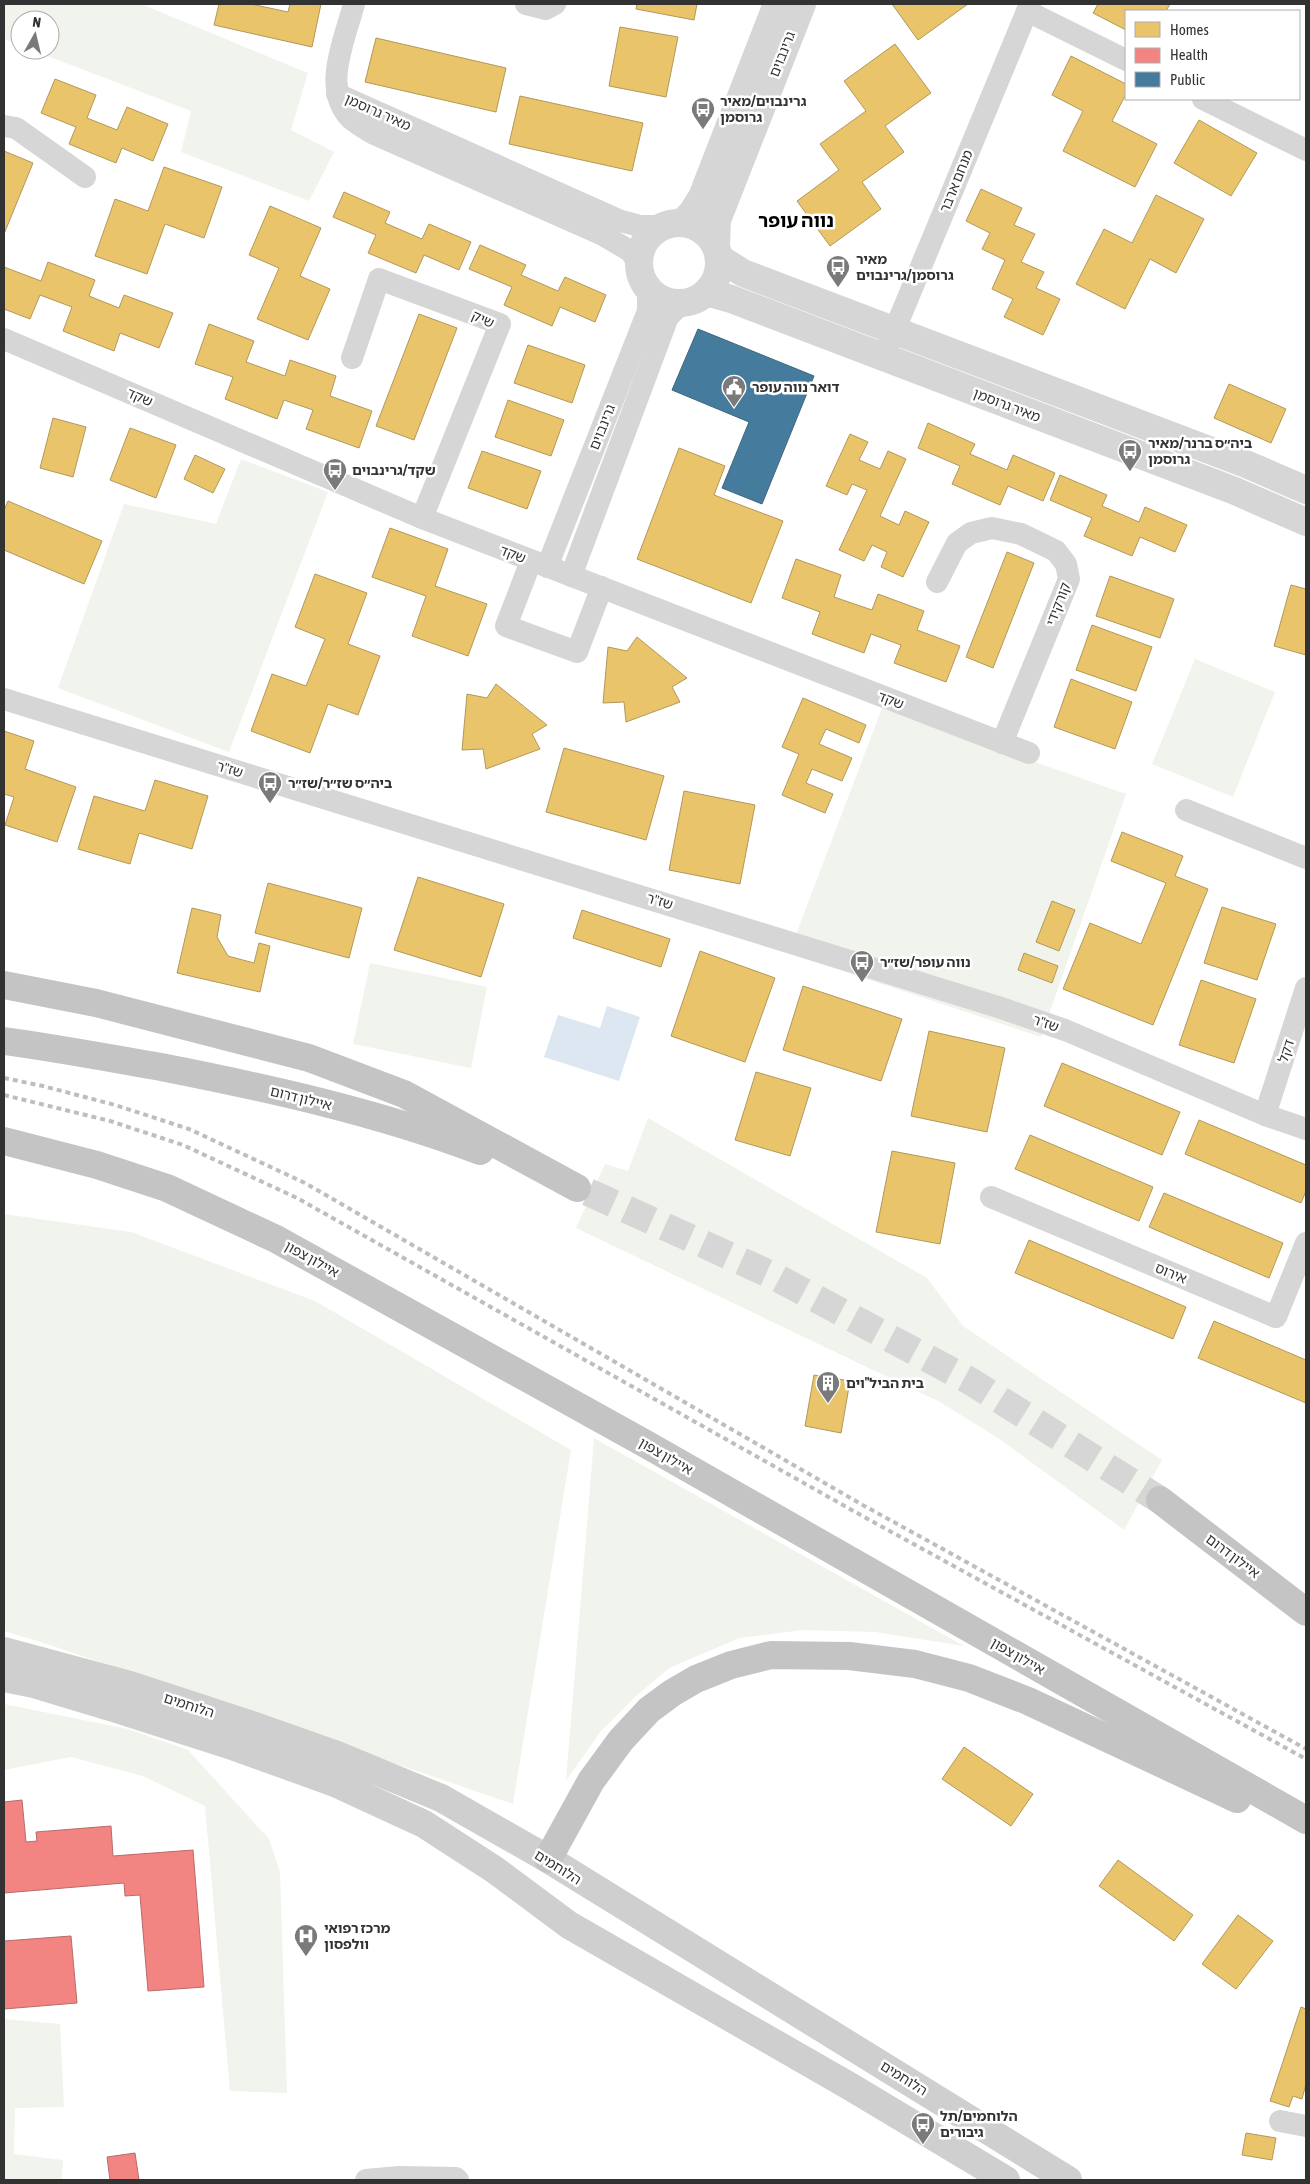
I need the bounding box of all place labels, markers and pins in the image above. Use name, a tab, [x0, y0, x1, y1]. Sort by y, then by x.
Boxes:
place label: גרינבוים/מאיר גרוסמן	[720, 93, 807, 125]
bus stop icon: גרינבוים/מאיר גרוסמן	[690, 96, 716, 130]
place label: מאיר גרוסמן/גרינבוים	[856, 251, 954, 283]
bus stop icon: מאיר גרוסמן/גרינבוים	[825, 254, 851, 288]
public building icon: דואר נווה עופר	[721, 374, 747, 408]
place label: דואר נווה עופר	[752, 379, 840, 395]
place label: ביה״ס ברנר/מאיר גרוסמן	[1148, 435, 1252, 467]
bus stop icon: ביה״ס ברנר/מאיר גרוסמן	[1117, 438, 1143, 472]
bus stop icon: שקד/גרינבוים	[322, 457, 348, 491]
place label: שקד/גרינבוים	[352, 462, 436, 478]
bus stop icon: ביה״ס שז״ר/שז״ר	[257, 770, 283, 804]
place label: ביה״ס שז״ר/שז״ר	[288, 775, 392, 791]
bus stop icon: נווה עופר/שז״ר	[849, 949, 875, 983]
place label: נווה עופר/שז״ר	[880, 954, 971, 970]
building icon: בית הביל"וים	[815, 1370, 841, 1404]
place label: בית הביל"וים	[846, 1375, 924, 1391]
place label: מרכז רפואי וולפסון	[324, 1920, 391, 1952]
hospital icon: מרכז רפואי וולפסון	[293, 1923, 319, 1957]
place label: הלוחמים/תל גיבורים	[940, 2108, 1018, 2140]
bus stop icon: הלוחמים/תל גיבורים	[910, 2111, 936, 2145]

